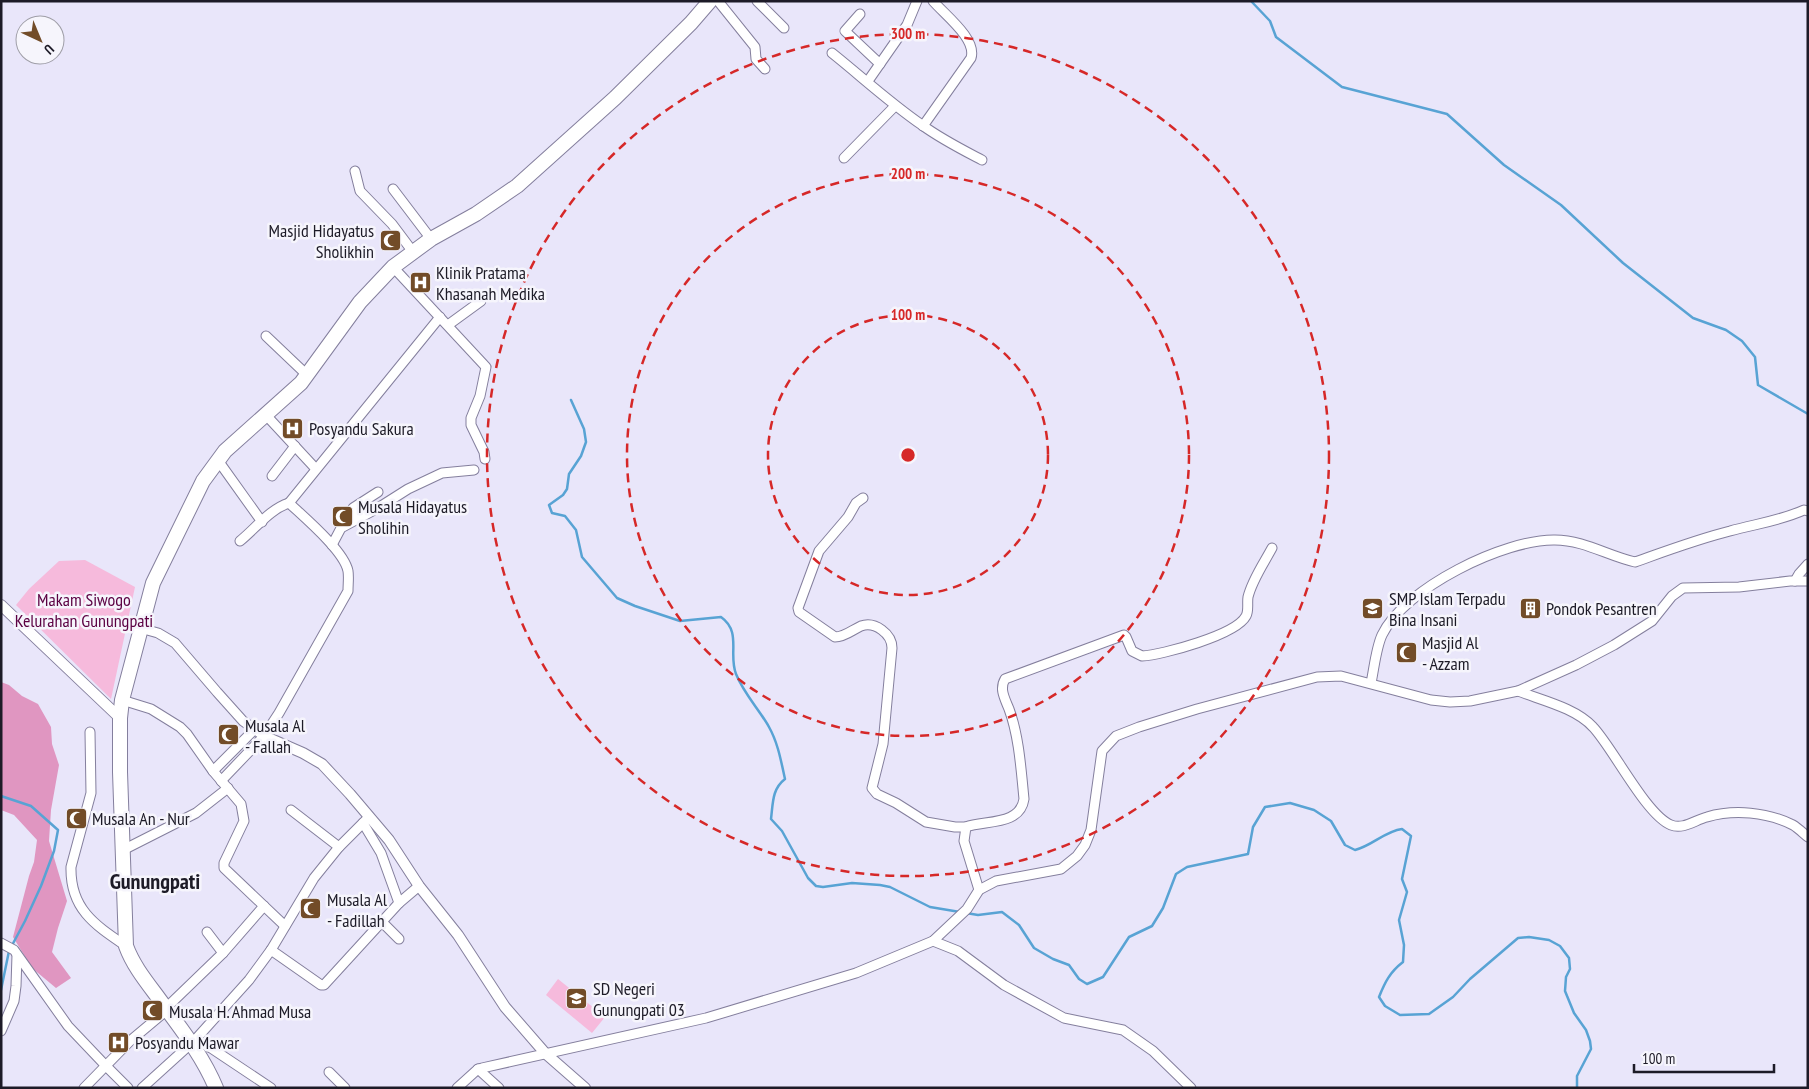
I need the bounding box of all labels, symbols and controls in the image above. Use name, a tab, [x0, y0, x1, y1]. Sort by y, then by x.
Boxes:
north arrow	[15, 15, 65, 65]
text: 300 m	[891, 24, 925, 43]
text: U	[40, 40, 58, 58]
text: 200 m	[891, 164, 925, 183]
place label: Masjid Hidayatus Sholikhin	[269, 219, 374, 263]
mosque icon: Masjid Hidayatus Sholikhin	[378, 228, 402, 252]
place label: Klinik Pratama Khasanah Medika	[436, 261, 545, 305]
hospital icon: Klinik Pratama Khasanah Medika	[408, 270, 432, 294]
text: 100 m	[891, 305, 925, 324]
hospital icon: Posyandu Sakura	[281, 416, 305, 440]
place label: Posyandu Sakura	[309, 417, 414, 440]
centre of rings	[899, 446, 917, 464]
place label: Musala Hidayatus Sholihin	[358, 495, 467, 539]
mosque icon: Musala Hidayatus Sholihin	[330, 504, 354, 528]
place label: SMP Islam Terpadu Bina Insani	[1389, 587, 1505, 631]
park label: Makam Siwogo Kelurahan Gunungpati	[15, 588, 153, 632]
school or university icon: SMP Islam Terpadu Bina Insani	[1361, 596, 1385, 620]
building icon: Pondok Pesantren	[1518, 596, 1542, 620]
place label: Pondok Pesantren	[1546, 597, 1657, 620]
place label: Masjid Al - Azzam	[1422, 631, 1479, 675]
mosque icon: Masjid Al - Azzam	[1394, 640, 1418, 664]
place label: Musala Al - Fallah	[245, 714, 306, 758]
mosque icon: Musala Al - Fallah	[217, 723, 241, 747]
mosque icon: Musala An - Nur	[64, 806, 88, 830]
place label: Musala An - Nur	[92, 807, 190, 830]
district label: Gunungpati	[110, 867, 200, 895]
place label: Musala Al - Fadillah	[327, 888, 388, 932]
mosque icon: Musala Al - Fadillah	[299, 897, 323, 921]
place label: SD Negeri Gunungpati 03	[593, 977, 685, 1021]
school or university icon: SD Negeri Gunungpati 03	[565, 986, 589, 1010]
mosque icon: Musala H. Ahmad Musa	[141, 999, 165, 1023]
place label: Musala H. Ahmad Musa	[169, 1000, 311, 1023]
hospital icon: Posyandu Mawar	[107, 1030, 131, 1054]
place label: Posyandu Mawar	[135, 1031, 239, 1054]
scale bar	[1634, 1042, 1774, 1074]
text: 100 m	[1642, 1049, 1675, 1068]

